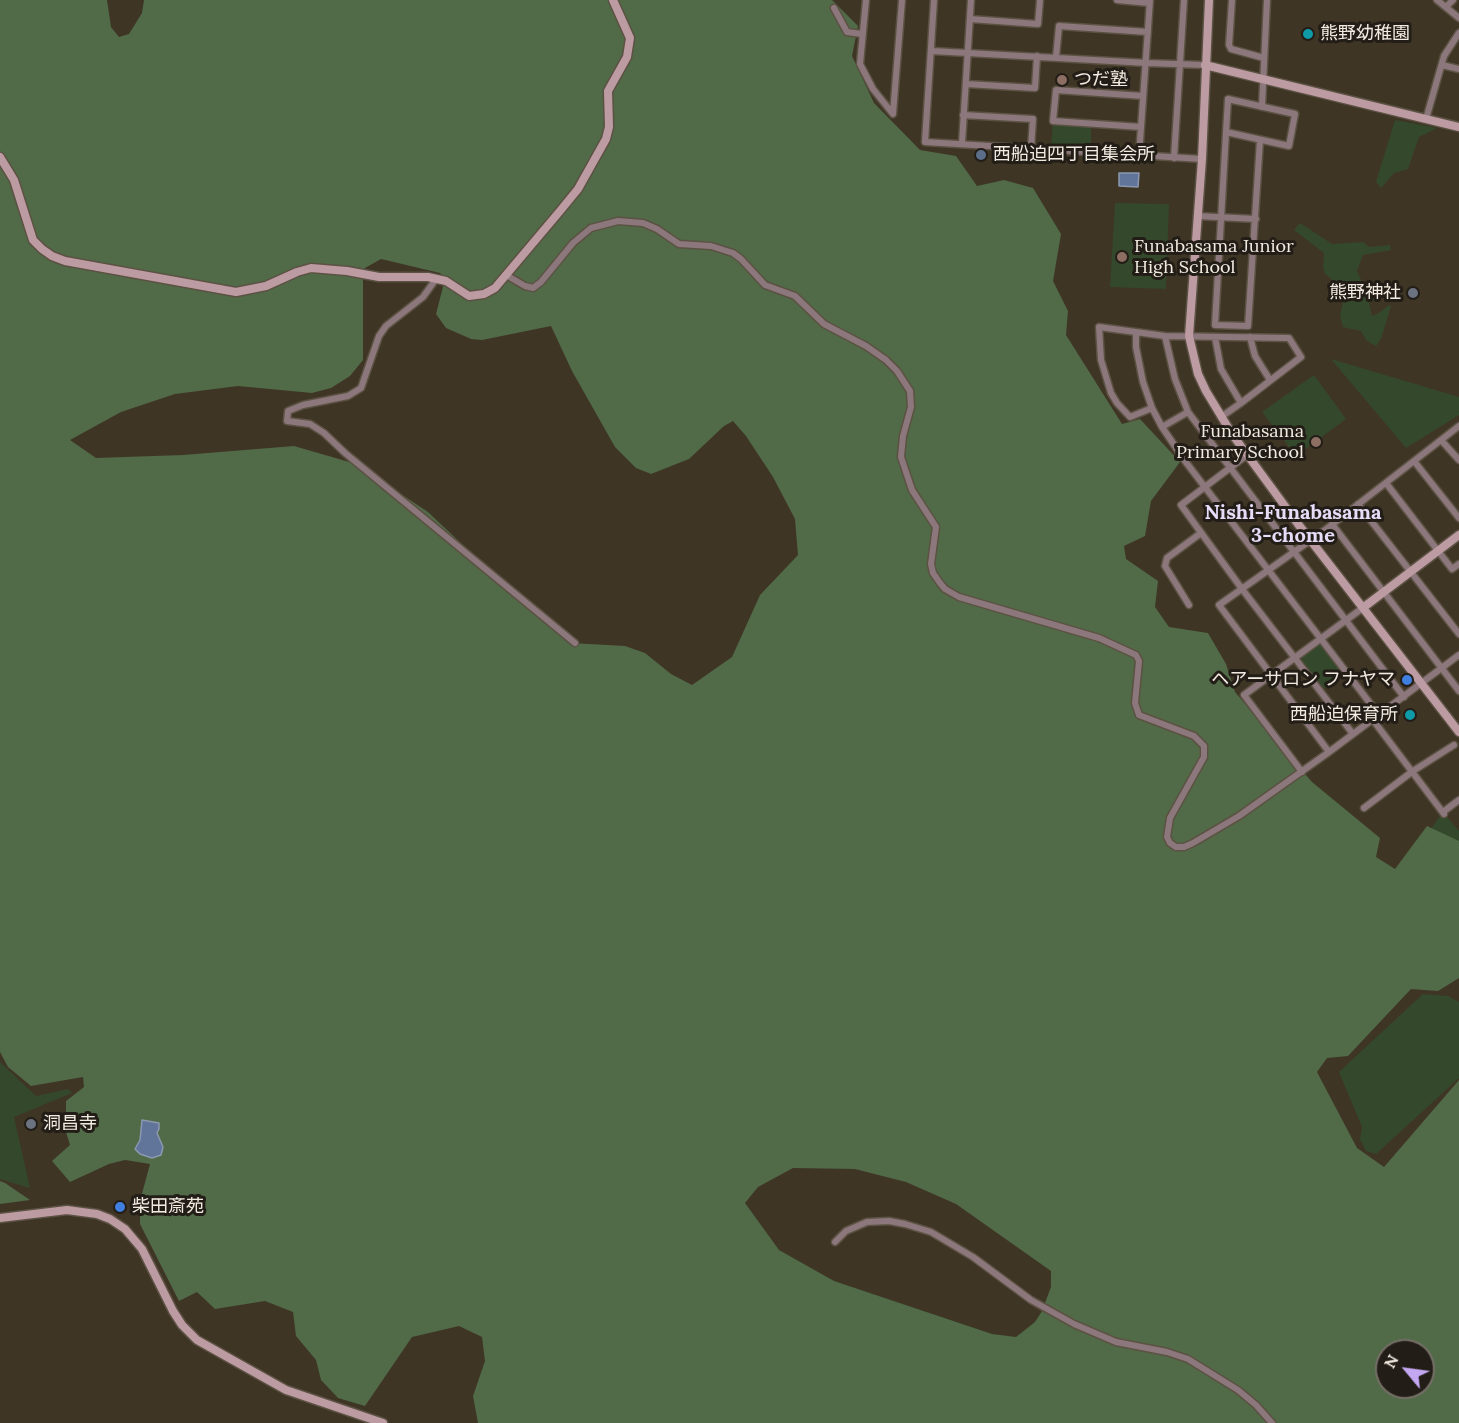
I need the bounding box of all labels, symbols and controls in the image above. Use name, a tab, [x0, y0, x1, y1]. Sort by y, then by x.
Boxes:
place label: 熊野幼稚園	[1320, 23, 1410, 45]
marker: 熊野幼稚園	[1301, 27, 1315, 41]
place label: つだ塾	[1074, 69, 1128, 91]
marker: つだ塾	[1055, 73, 1069, 87]
place label: 西船迫四丁目集会所	[993, 144, 1155, 166]
marker: 西船迫四丁目集会所	[974, 148, 988, 162]
place label: Funabasama Junior High School	[1134, 236, 1294, 278]
marker: Funabasama Junior High School	[1115, 250, 1129, 264]
place label: 熊野神社	[1329, 282, 1401, 304]
marker: 熊野神社	[1406, 286, 1420, 300]
place label: Funabasama Primary School	[1176, 421, 1304, 464]
marker: Funabasama Primary School	[1309, 435, 1323, 449]
district label: Nishi-Funabasama 3-chome	[1205, 501, 1381, 548]
place label: ヘアーサロン フナヤマ	[1211, 669, 1395, 691]
marker: ヘアーサロン フナヤマ	[1400, 673, 1414, 687]
place label: 西船迫保育所	[1290, 704, 1398, 726]
marker: 西船迫保育所	[1403, 708, 1417, 722]
place label: 洞昌寺	[43, 1113, 97, 1135]
marker: 洞昌寺	[24, 1117, 38, 1131]
place label: 柴田斎苑	[132, 1196, 204, 1218]
marker: 柴田斎苑	[113, 1200, 127, 1214]
north arrow	[1375, 1339, 1435, 1399]
text: N	[1379, 1351, 1403, 1372]

